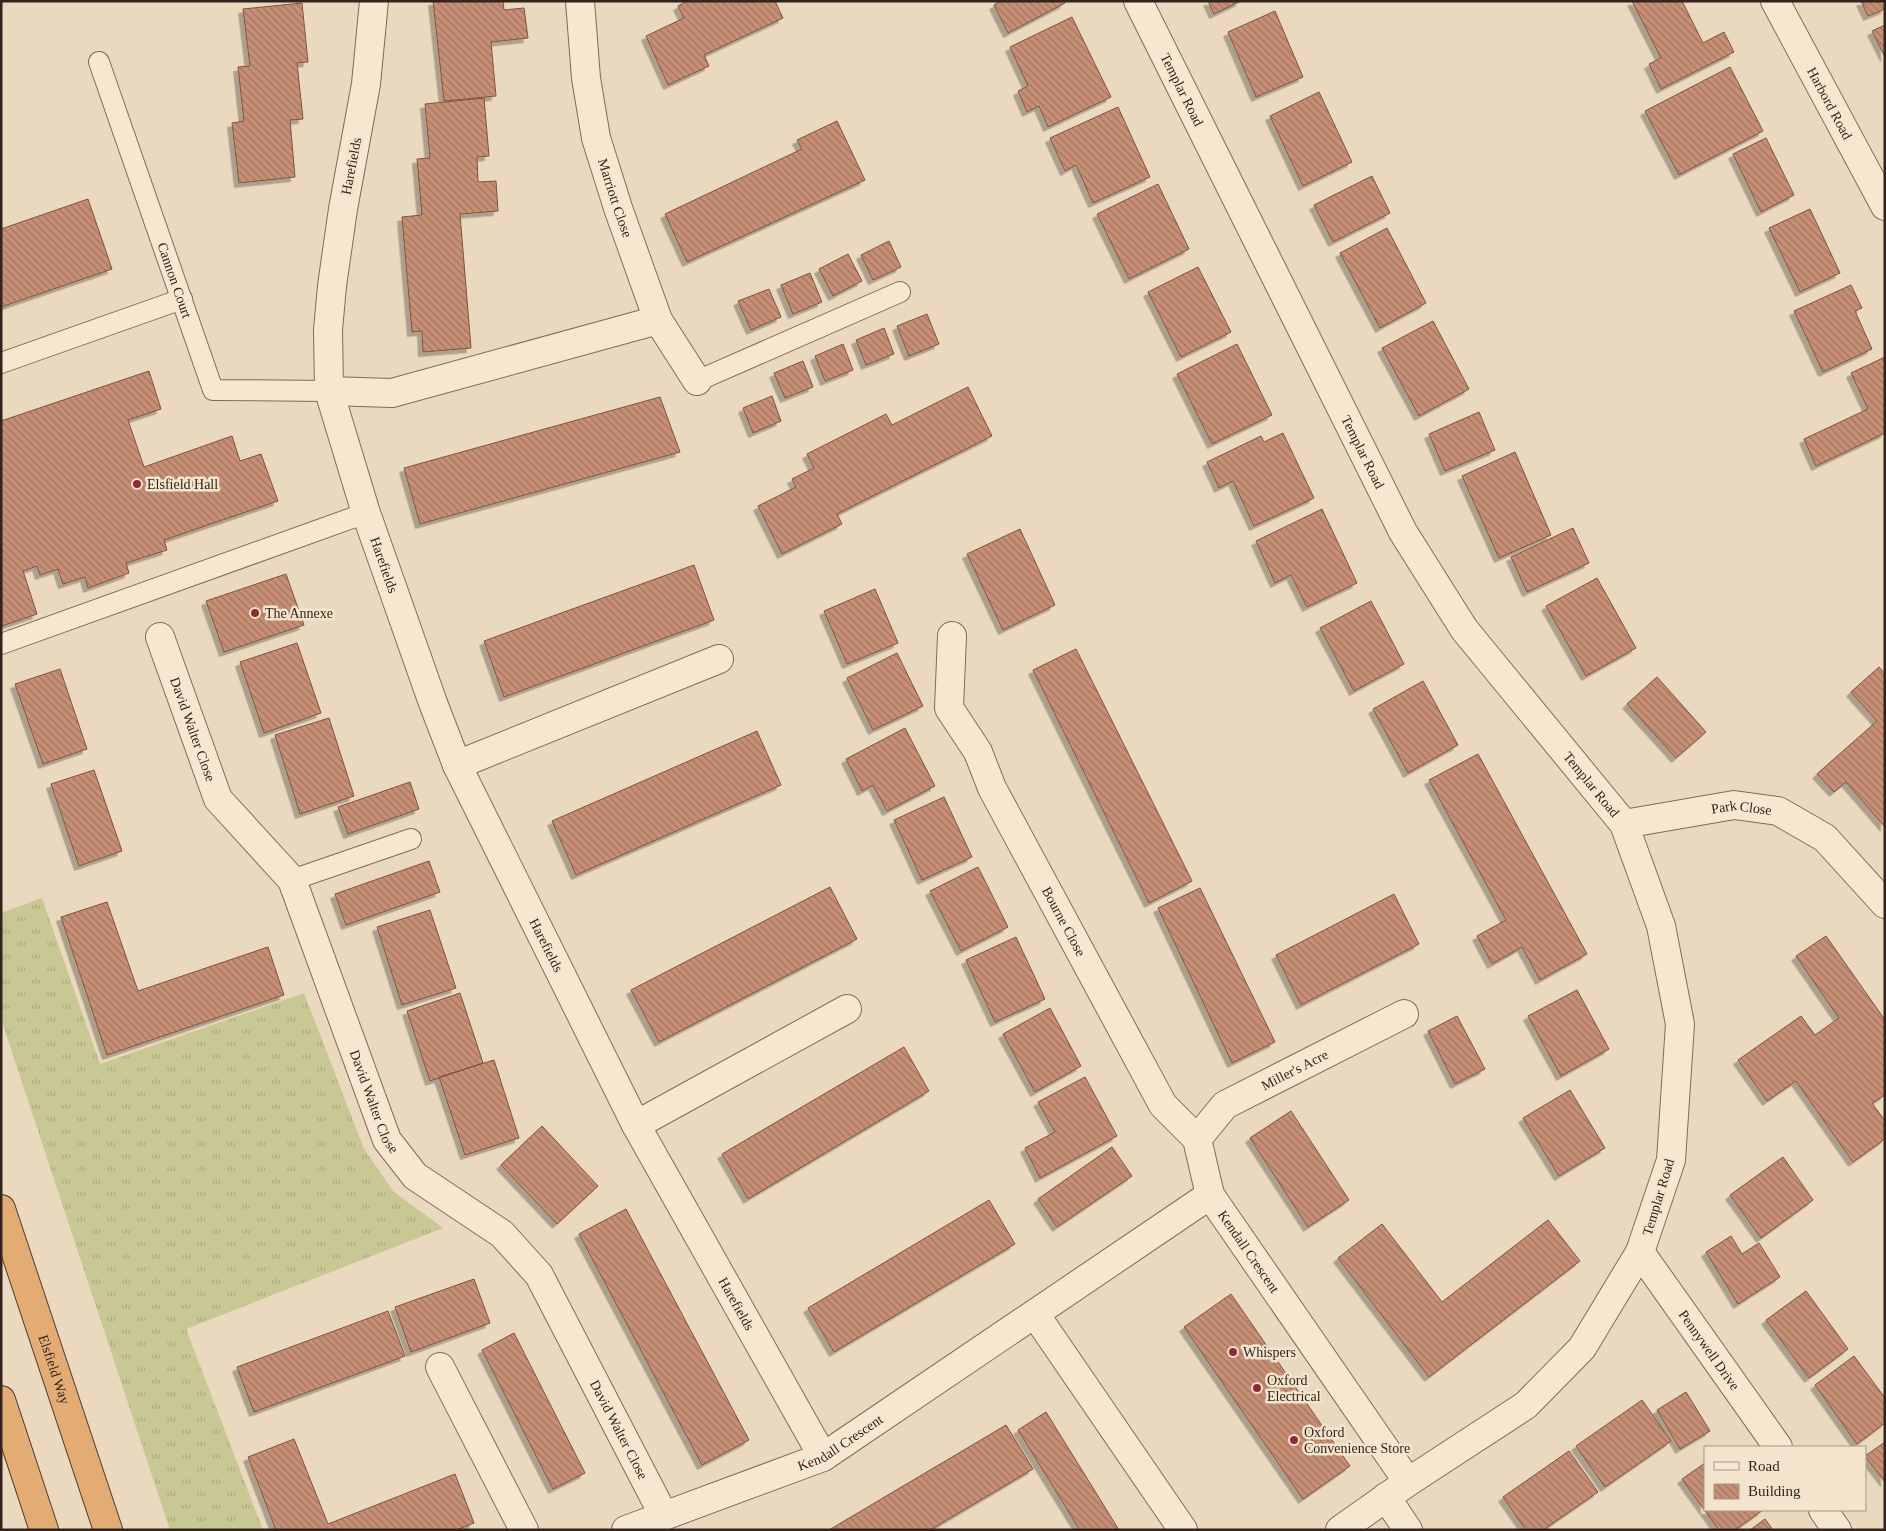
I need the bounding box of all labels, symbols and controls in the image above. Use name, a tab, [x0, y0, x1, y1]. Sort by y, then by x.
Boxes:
street label: Templar Road	[1157, 51, 1206, 129]
street label: Harbord Road	[1804, 65, 1855, 142]
street label: Harefields	[339, 136, 364, 196]
street label: Marriott Close	[595, 157, 635, 240]
street label: Cannon Court	[154, 241, 194, 320]
street label: Templar Road	[1338, 413, 1387, 491]
place label: Elsfield Hall	[147, 477, 218, 492]
marker: Elsfield Hall	[131, 478, 143, 490]
street label: Harefields	[367, 535, 401, 595]
place label: The Annexe	[265, 606, 333, 621]
marker: The Annexe	[249, 607, 261, 619]
street label: David Walter Close	[167, 675, 218, 784]
street label: Templar Road	[1560, 749, 1622, 820]
street label: Park Close	[1710, 798, 1773, 818]
street label: Bourne Close	[1039, 884, 1088, 959]
street label: Harefields	[526, 916, 566, 975]
street label: Miller's Acre	[1259, 1047, 1331, 1093]
street label: David Walter Close	[347, 1048, 401, 1156]
street label: Templar Road	[1640, 1157, 1677, 1237]
street label: Kendall Crescent	[1215, 1208, 1282, 1296]
street label: Harefields	[715, 1275, 757, 1333]
street label: Pennywell Drive	[1675, 1307, 1742, 1393]
street label: Elsfield Way	[35, 1333, 72, 1406]
place label: Whispers	[1243, 1345, 1296, 1360]
marker: Whispers	[1227, 1346, 1239, 1358]
place label: Oxford Electrical	[1267, 1373, 1321, 1404]
street label: David Walter Close	[587, 1377, 651, 1482]
marker: Oxford Electrical	[1251, 1382, 1263, 1394]
street label: Kendall Crescent	[796, 1412, 886, 1474]
place label: Oxford Convenience Store	[1304, 1425, 1410, 1456]
marker: Oxford Convenience Store	[1288, 1434, 1300, 1446]
legend	[1704, 1446, 1866, 1511]
text: Road	[1748, 1458, 1780, 1474]
text: Building	[1748, 1483, 1801, 1499]

